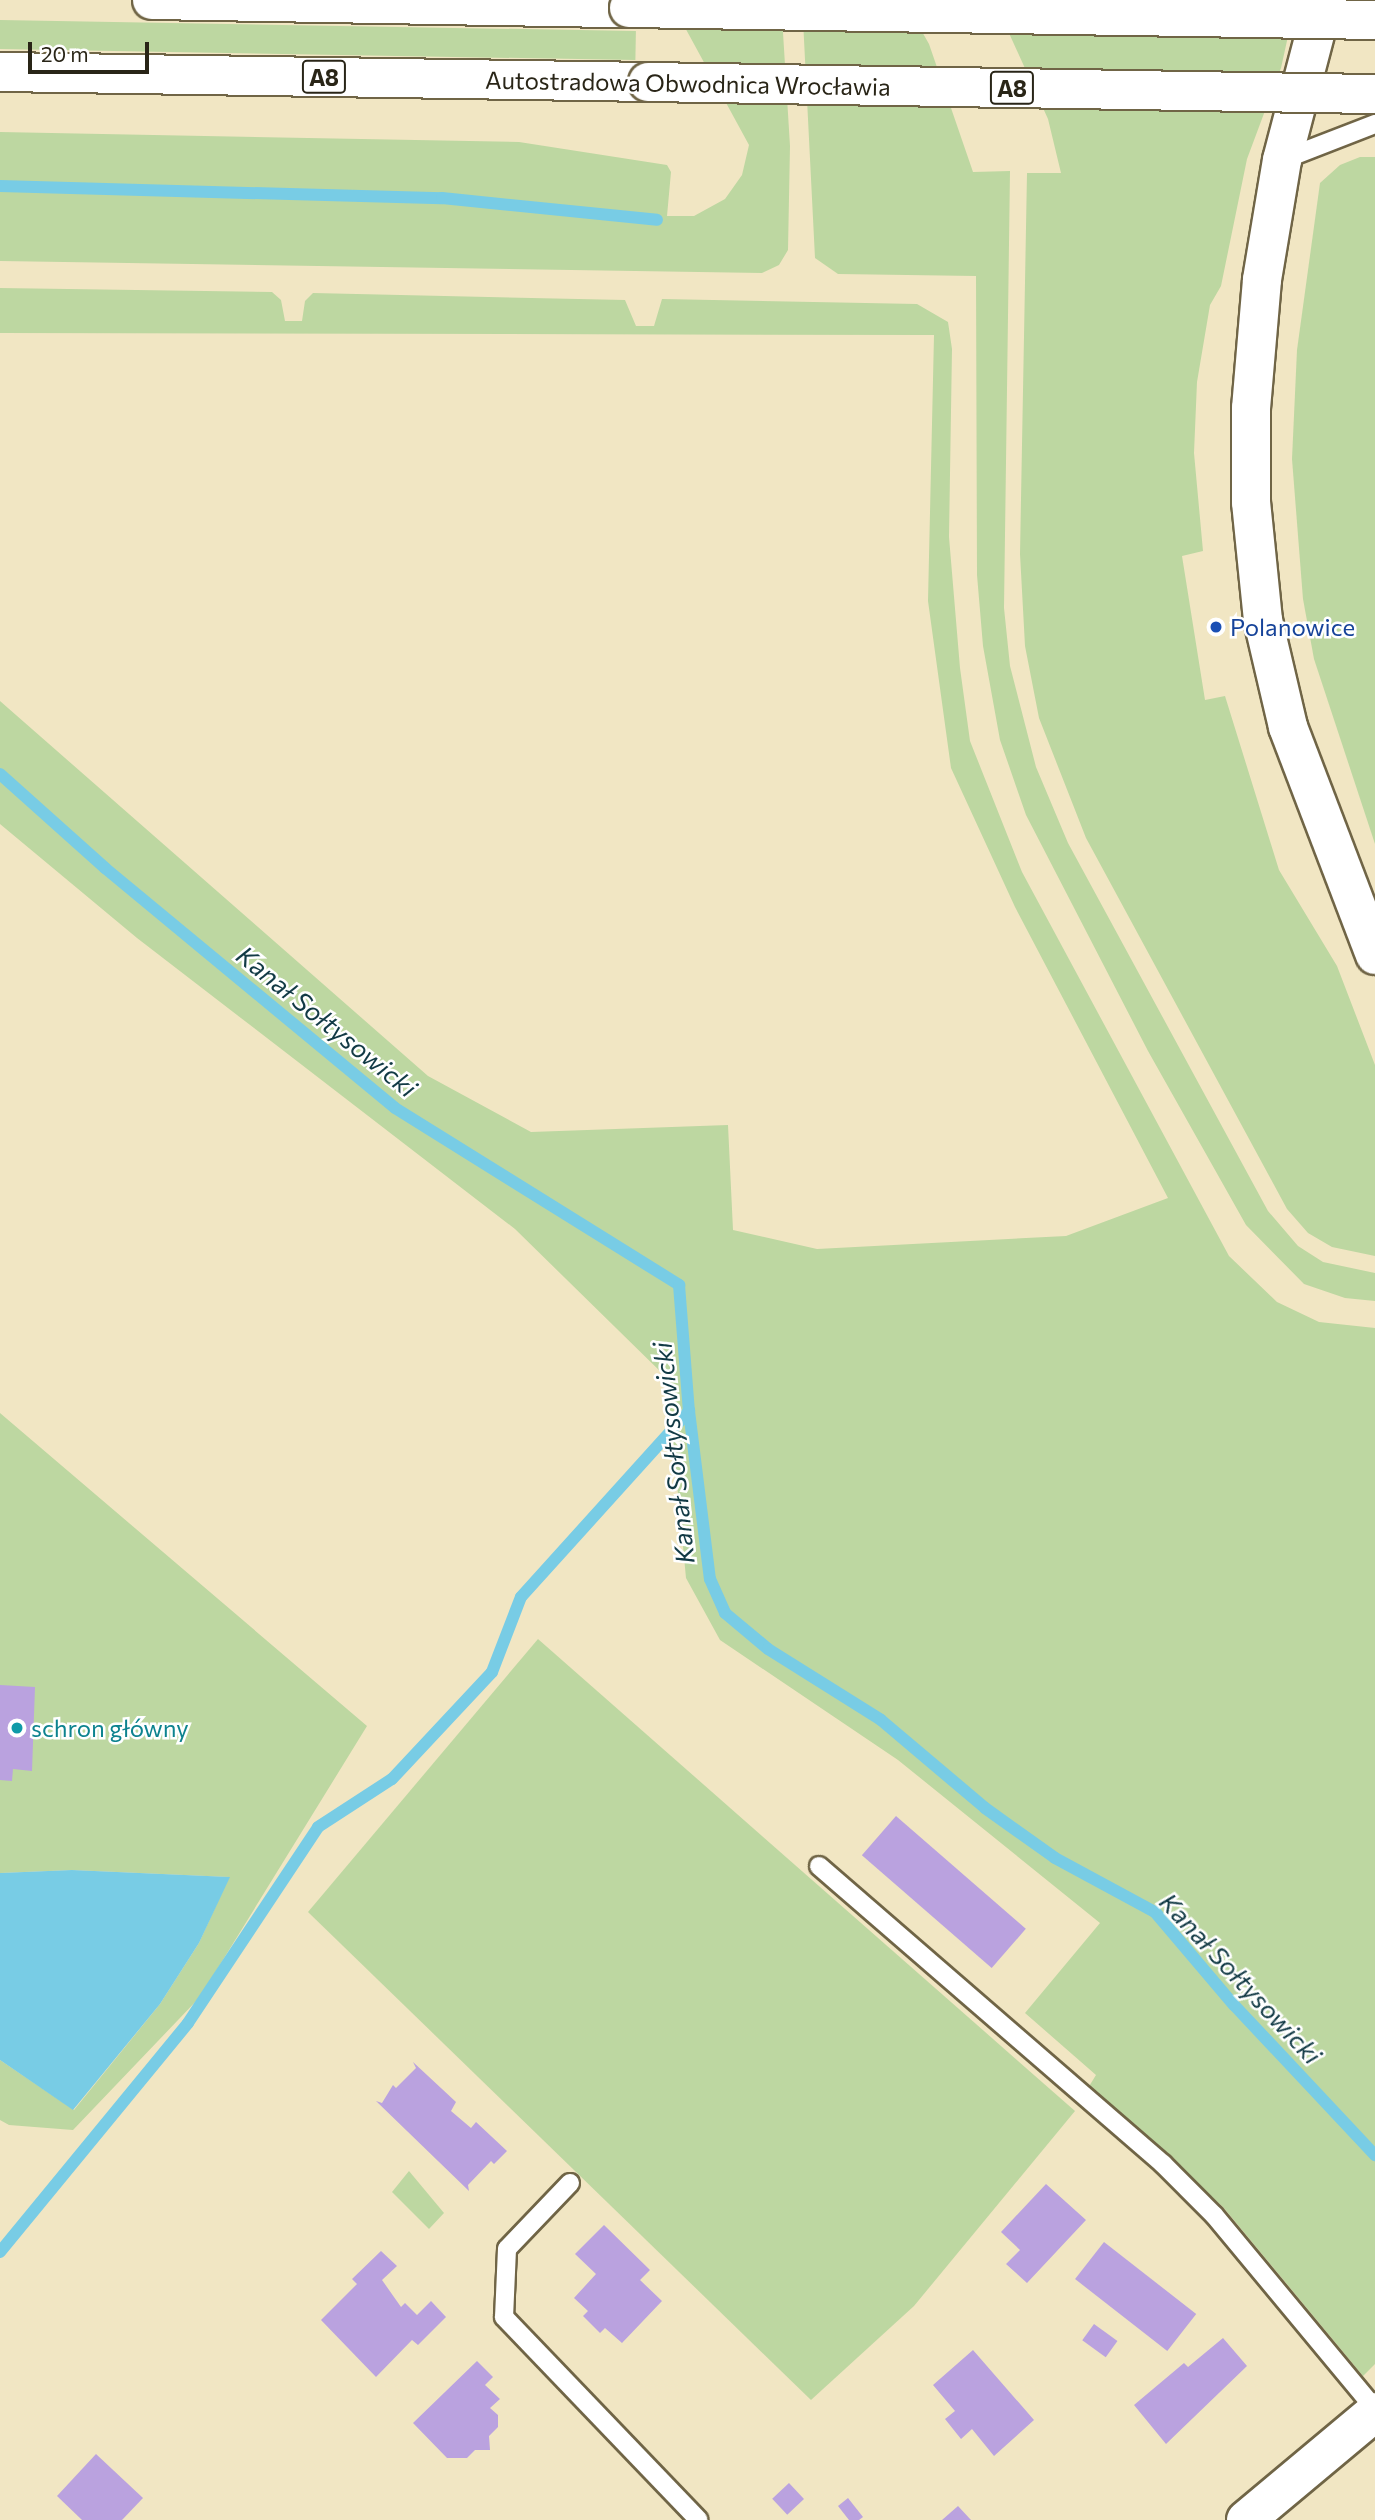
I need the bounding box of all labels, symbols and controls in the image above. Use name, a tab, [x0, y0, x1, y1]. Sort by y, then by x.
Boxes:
scale bar	[32, 28, 152, 72]
text: 20 m	[41, 41, 89, 66]
road number: A8	[301, 58, 347, 96]
street label: Autostradowa Obwodnica Wrocławia	[485, 65, 891, 101]
road number: A8	[989, 68, 1035, 108]
place label: Polanowice	[1230, 613, 1355, 641]
marker: Polanowice	[1208, 619, 1224, 635]
water label: Kanał Sołtysowicki	[231, 939, 423, 1103]
water label: Kanał Sołtysowicki	[646, 1341, 700, 1565]
place label: schron główny	[31, 1714, 189, 1742]
marker: schron główny	[9, 1720, 25, 1736]
water label: Kanał Sołtysowicki	[1154, 1886, 1328, 2070]

